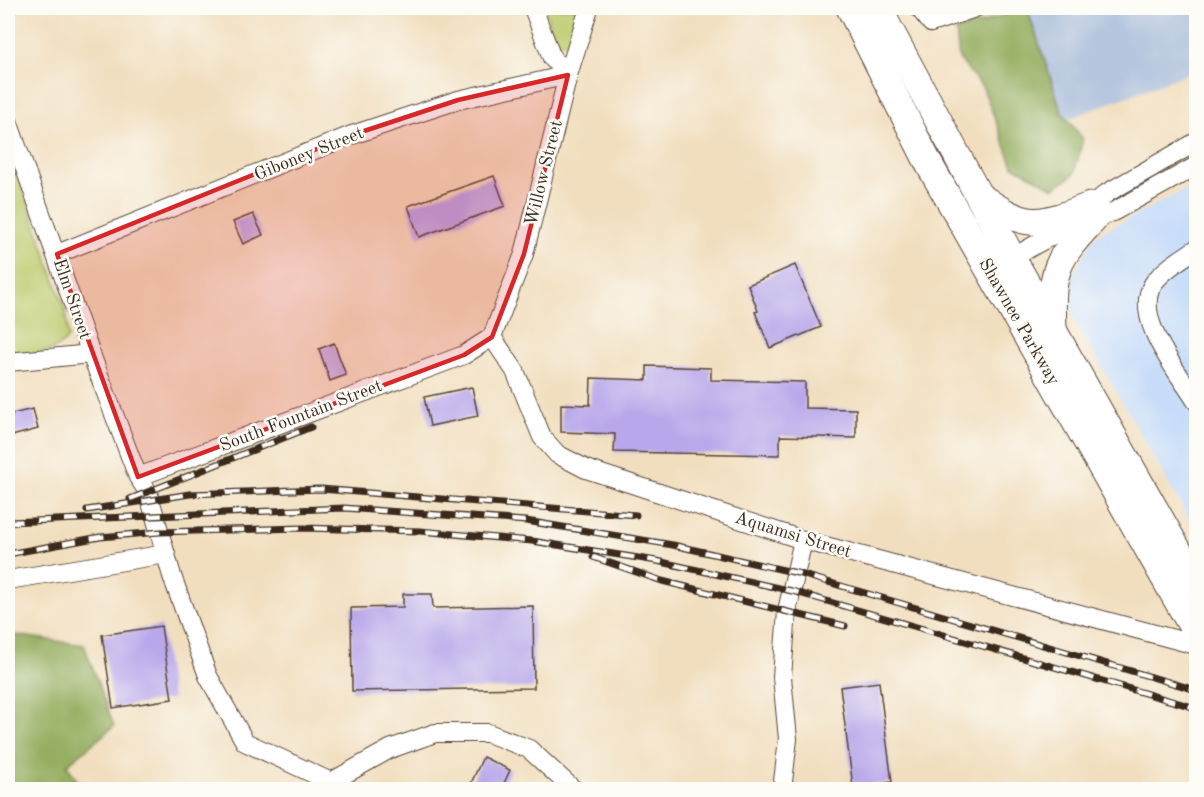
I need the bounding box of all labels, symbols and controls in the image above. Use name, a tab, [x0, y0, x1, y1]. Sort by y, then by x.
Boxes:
street label: Willow Street	[522, 118, 566, 228]
street label: Giboney Street	[252, 124, 366, 184]
street label: Shawnee Parkway	[975, 255, 1063, 389]
street label: Elm Street	[50, 256, 94, 342]
street label: South Fountain Street	[217, 377, 385, 455]
street label: Aquamsi Street	[733, 509, 853, 561]

